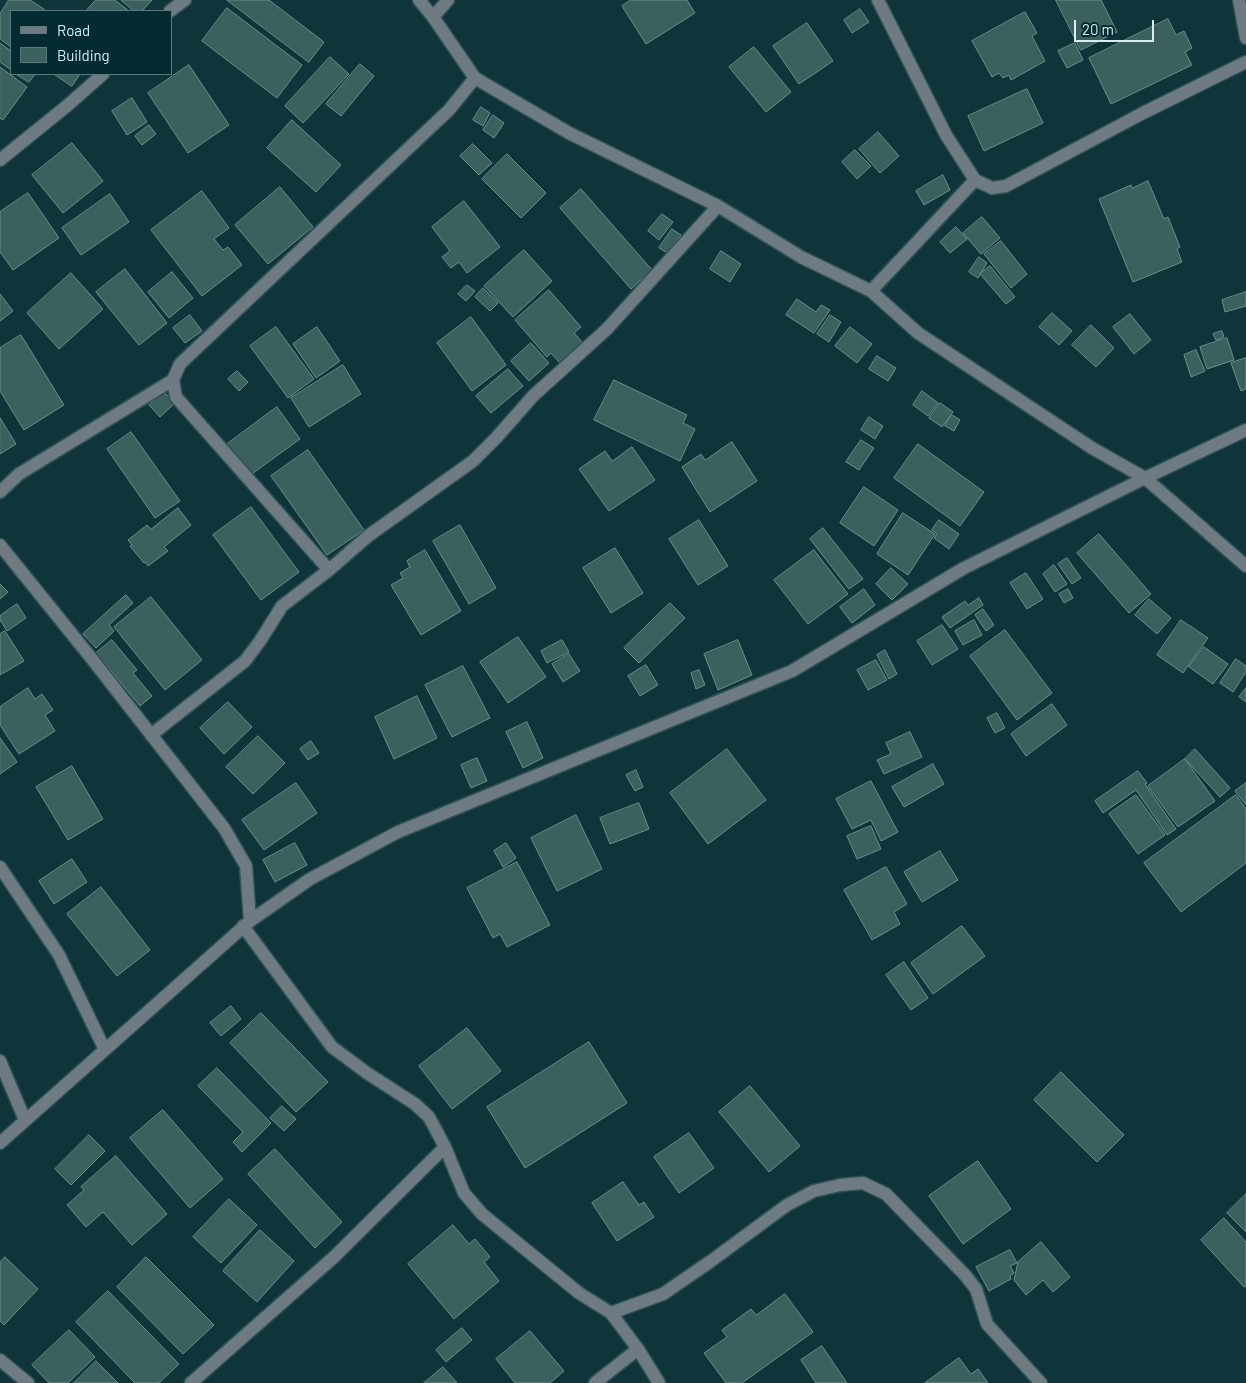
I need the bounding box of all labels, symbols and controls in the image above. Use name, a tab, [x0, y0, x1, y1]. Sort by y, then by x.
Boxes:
legend	[10, 10, 172, 75]
scale bar	[1076, 10, 1156, 42]
text: 20 m	[1082, 20, 1114, 38]
text: Road	[57, 21, 90, 39]
text: Building	[57, 46, 110, 64]

